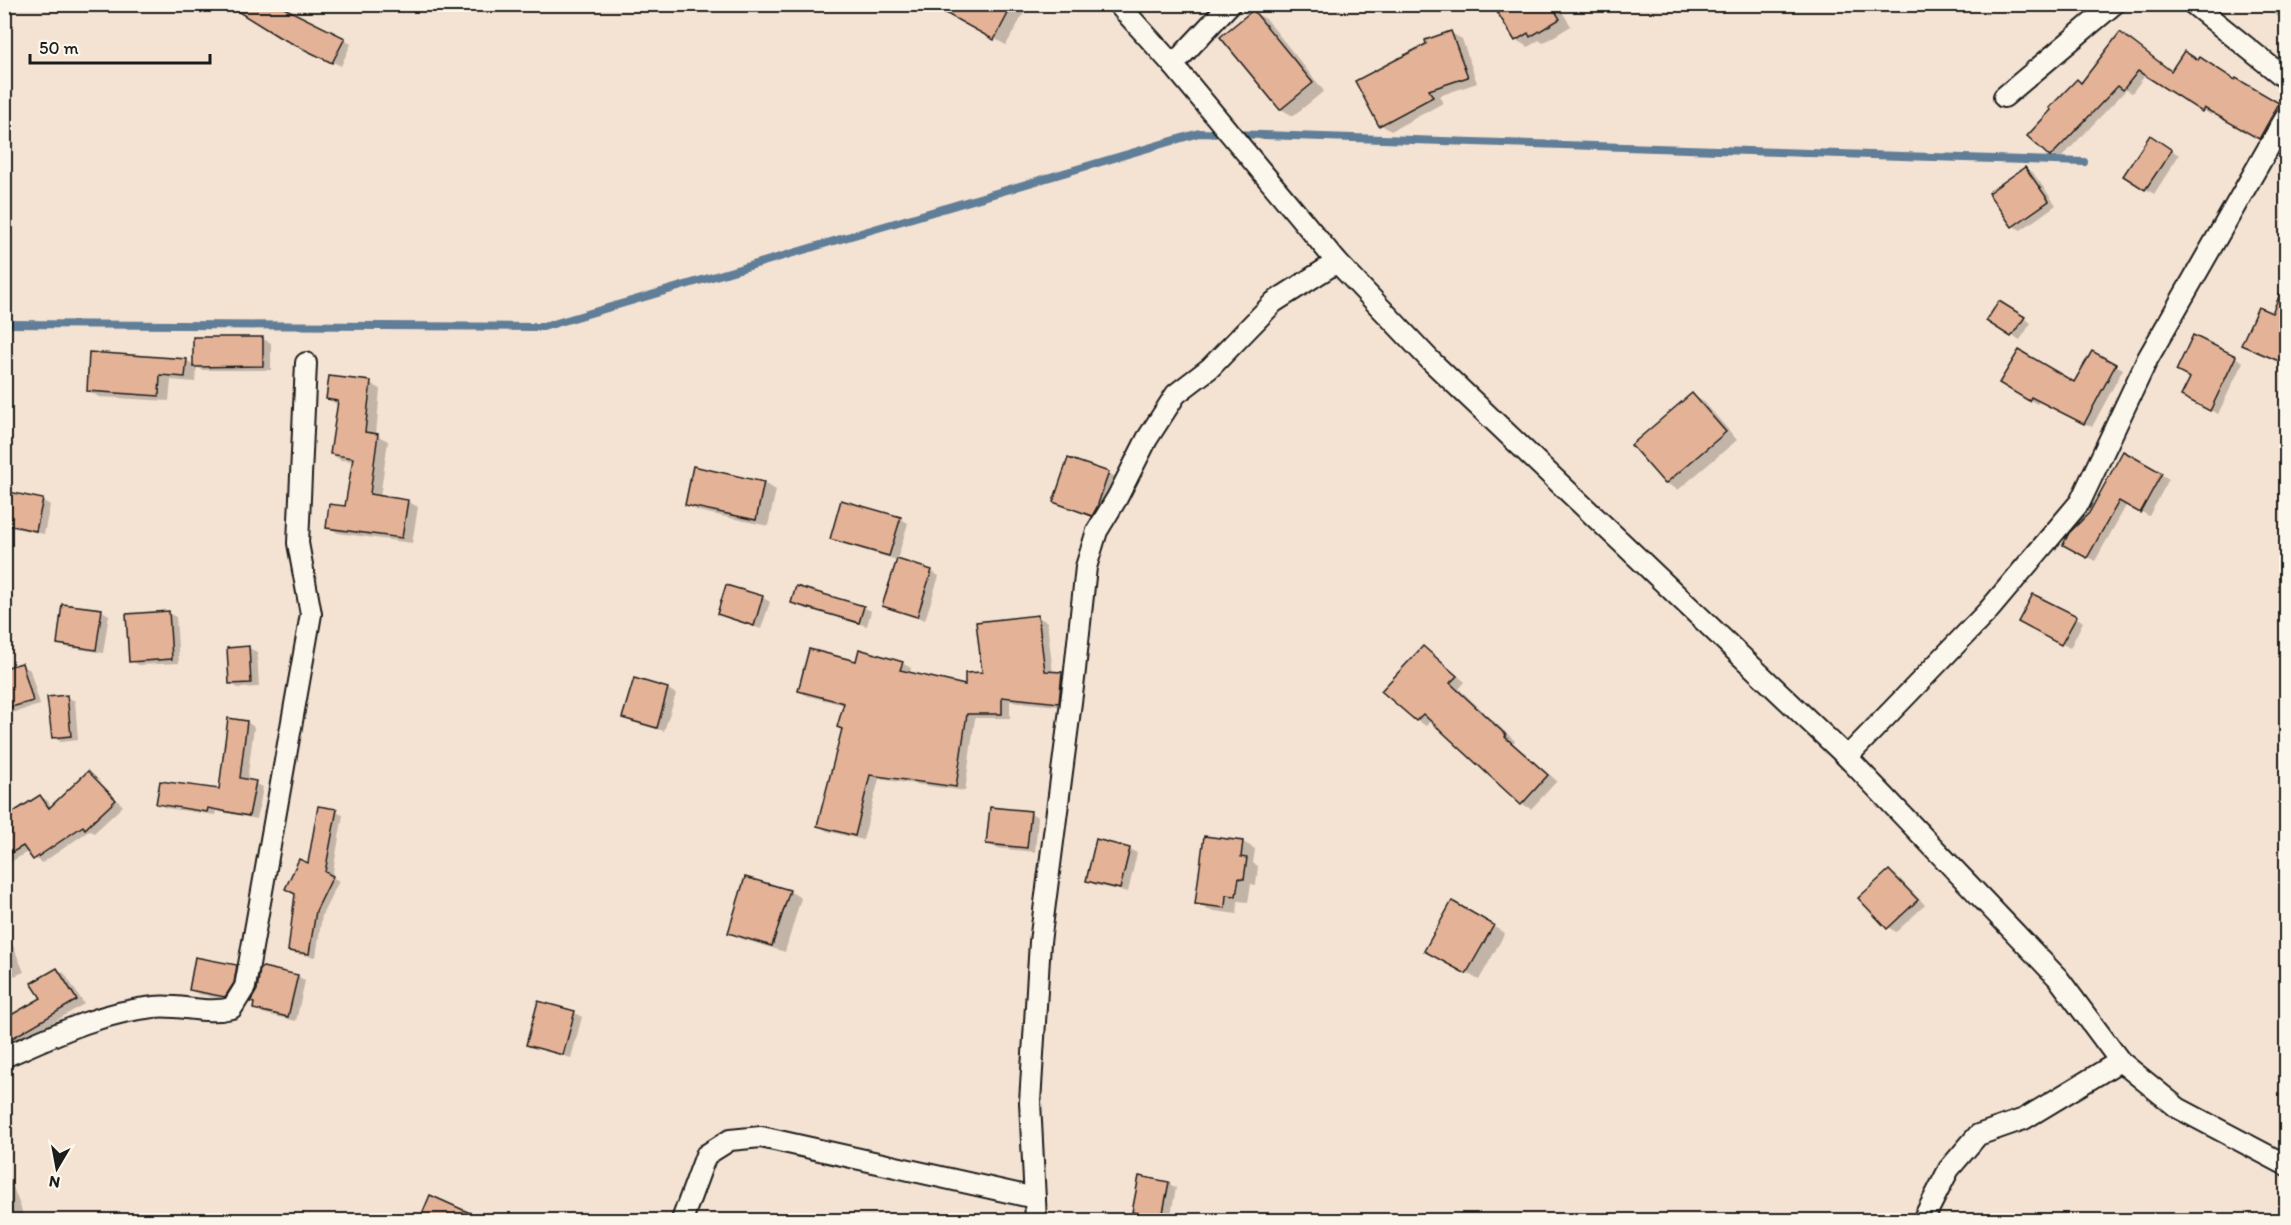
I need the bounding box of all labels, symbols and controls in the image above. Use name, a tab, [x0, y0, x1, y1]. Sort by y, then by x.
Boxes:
scale bar	[30, 27, 210, 65]
text: 50 m	[39, 37, 79, 59]
north arrow	[27, 1138, 87, 1198]
text: N	[48, 1172, 61, 1193]

